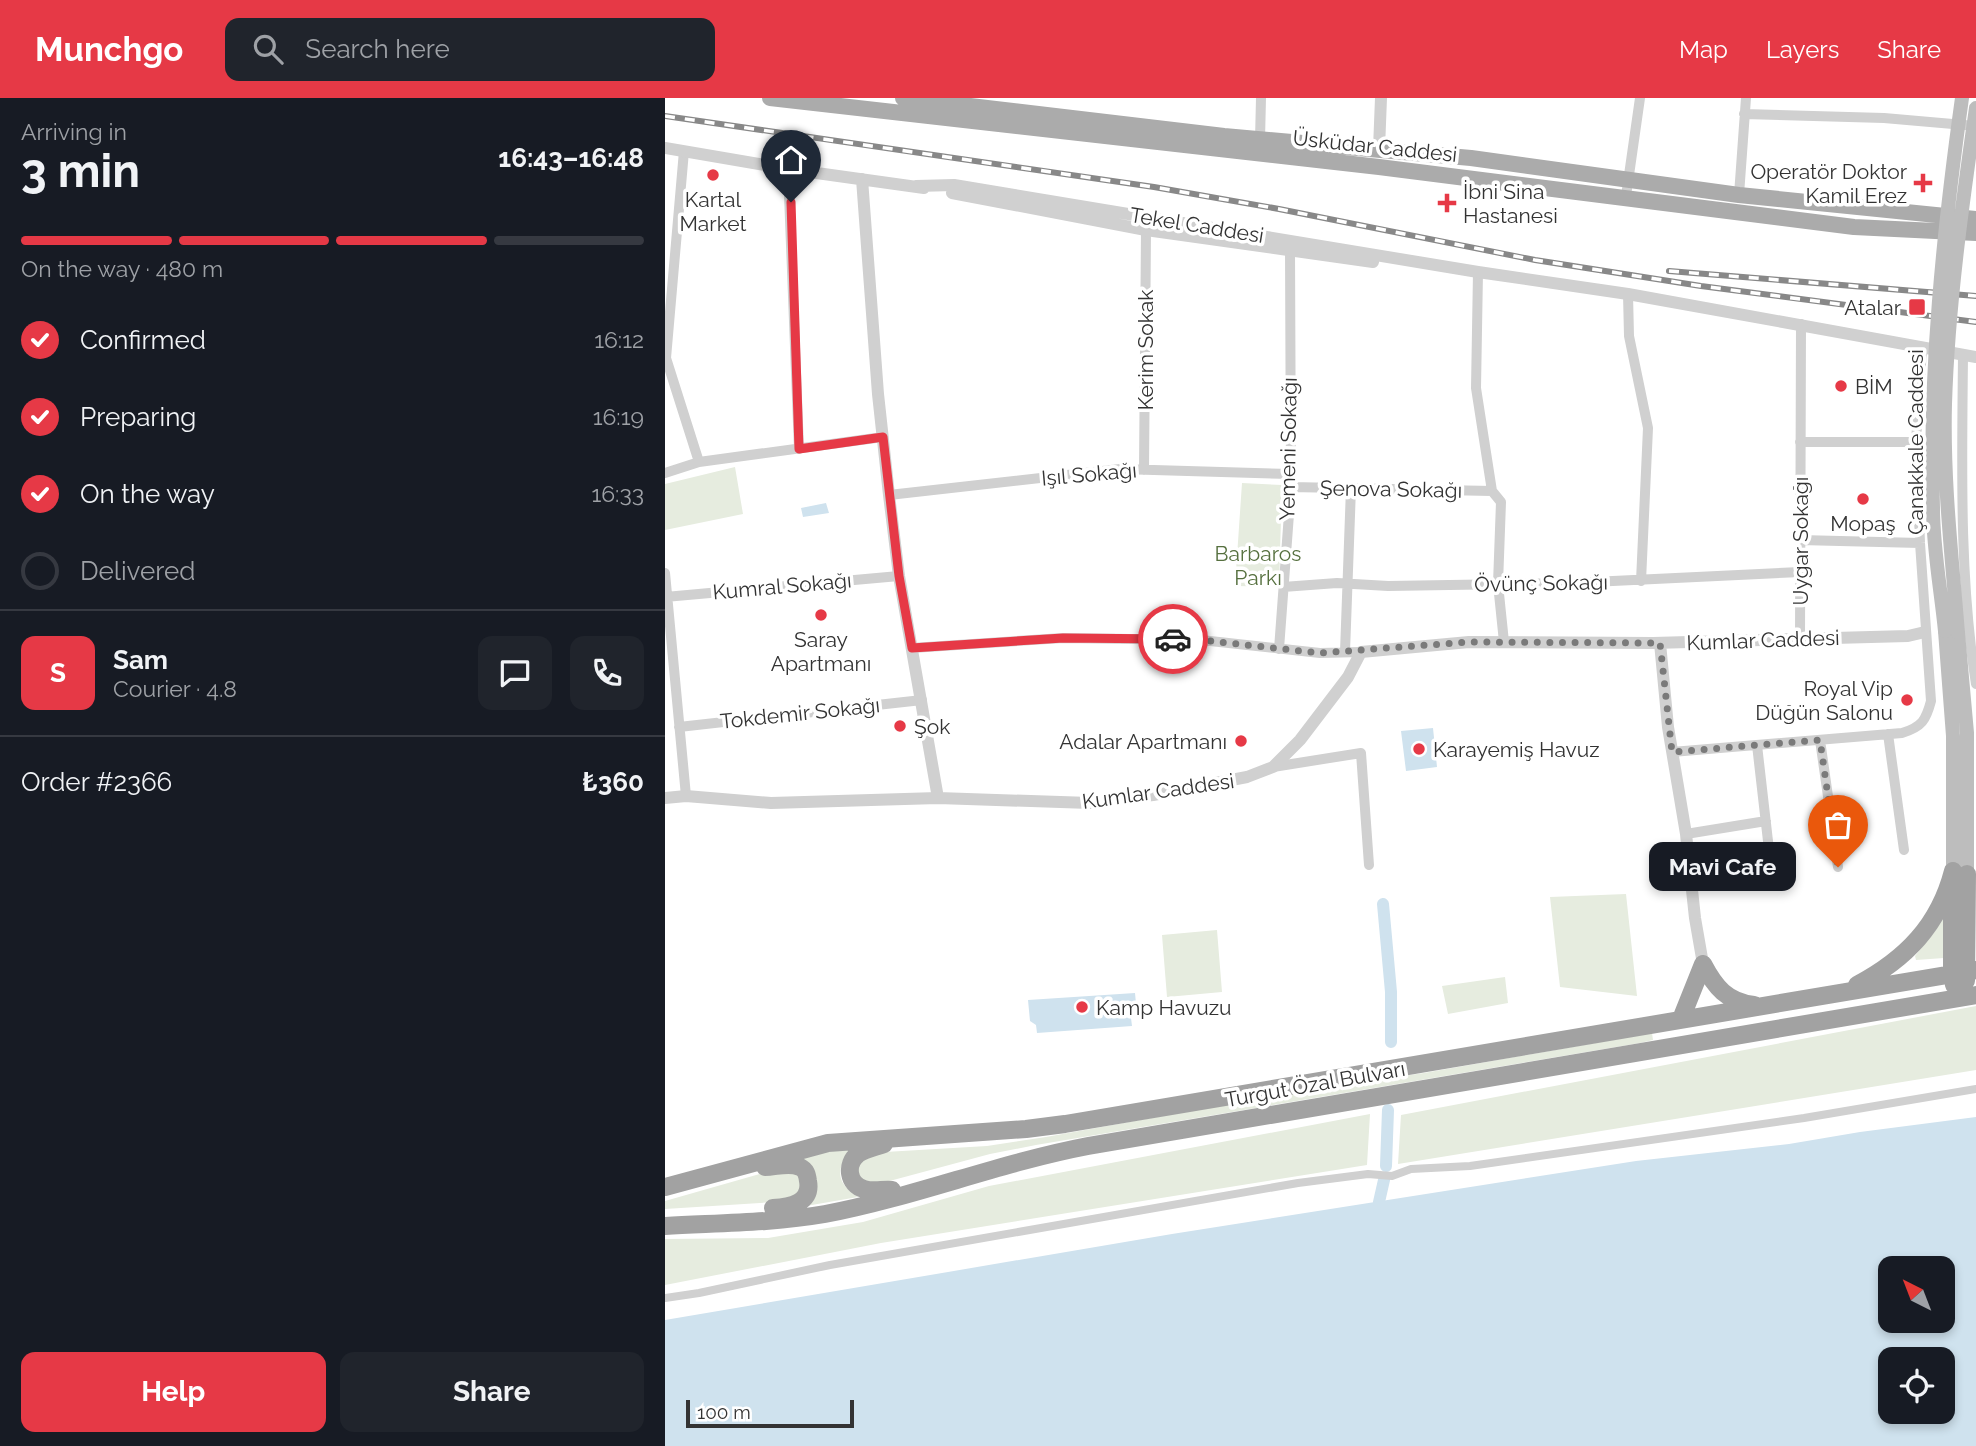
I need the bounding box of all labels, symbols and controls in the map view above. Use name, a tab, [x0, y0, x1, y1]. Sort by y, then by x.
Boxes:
search box	[225, 18, 715, 81]
text: Munchgo	[35, 30, 183, 69]
icon: search	[249, 30, 287, 68]
text: Search here	[305, 34, 450, 64]
text: Map	[1679, 35, 1728, 64]
text: Layers	[1766, 35, 1839, 64]
text: Share	[1877, 35, 1941, 64]
text: Arriving in	[21, 118, 127, 145]
street label: Üsküdar Caddesi	[1292, 125, 1458, 167]
pin	[761, 130, 821, 202]
icon: home	[772, 141, 810, 179]
text: 16:43–16:48	[498, 143, 644, 173]
text: 3 min	[21, 144, 140, 198]
place label: Operatör Doktor Kamil Erez	[1750, 159, 1908, 208]
marker: Kartal Market	[705, 167, 721, 183]
marker: Operatör Doktor Kamil Erez	[1913, 173, 1933, 193]
place label: İbni Sina Hastanesi	[1463, 179, 1558, 228]
place label: Kartal Market	[680, 187, 746, 236]
marker: İbni Sina Hastanesi	[1437, 193, 1457, 213]
street label: Tekel Caddesi	[1128, 202, 1266, 248]
text: On the way · 480 m	[21, 255, 223, 282]
street label: Kerim Sokak	[1133, 290, 1158, 410]
place label: Atalar	[1844, 295, 1902, 320]
marker: Atalar	[1907, 297, 1927, 317]
icon: check	[21, 321, 59, 359]
text: Confirmed	[80, 325, 206, 355]
text: 16:12	[594, 326, 644, 353]
street label: Çanakkale Caddesi	[1903, 349, 1928, 535]
place label: BİM	[1855, 374, 1893, 399]
street label: Yemeni Sokağı	[1274, 377, 1302, 521]
marker: BİM	[1833, 378, 1849, 394]
icon: check	[21, 398, 59, 436]
text: Preparing	[80, 402, 196, 432]
text: 16:19	[593, 403, 644, 430]
street label: Işıl Sokağı	[1040, 457, 1138, 491]
icon: check	[21, 475, 59, 513]
street label: Şenova Sokağı	[1320, 475, 1462, 503]
street label: Uygar Sokağı	[1788, 477, 1813, 605]
text: On the way	[80, 479, 215, 509]
text: 16:33	[591, 480, 644, 507]
marker: Mopaş	[1855, 491, 1871, 507]
place label: Mopaş	[1830, 511, 1896, 536]
park label: Barbaros Parkı	[1215, 541, 1301, 590]
text: Delivered	[80, 556, 195, 586]
street label: Kumral Sokağı	[711, 567, 853, 605]
street label: Övünç Sokağı	[1474, 569, 1608, 597]
courier	[1138, 604, 1208, 674]
marker: Saray Apartmanı	[813, 607, 829, 623]
icon: car	[1154, 620, 1192, 658]
street label: Kumlar Caddesi	[1686, 625, 1840, 655]
place label: Saray Apartmanı	[771, 627, 871, 676]
button: chat	[478, 636, 552, 710]
button: phone	[570, 636, 644, 710]
text: Sam	[113, 645, 168, 675]
text: S	[50, 658, 66, 688]
text: Courier · 4.8	[113, 675, 237, 702]
place label: Royal Vip Düğün Salonu	[1755, 676, 1893, 725]
street label: Tokdemir Sokağı	[719, 692, 881, 734]
marker: Royal Vip Düğün Salonu	[1899, 692, 1915, 708]
place label: Şok	[914, 714, 950, 739]
marker: Şok	[892, 718, 908, 734]
place label: Adalar Apartmanı	[1059, 729, 1227, 754]
marker: Adalar Apartmanı	[1233, 733, 1249, 749]
place label: Karayemiş Havuz	[1433, 737, 1600, 762]
marker: Karayemiş Havuz	[1411, 741, 1427, 757]
text: Order #2366	[21, 767, 172, 797]
text: ₺360	[582, 767, 644, 797]
street label: Kumlar Caddesi	[1080, 768, 1236, 814]
pin	[1808, 795, 1868, 867]
icon: bag	[1819, 806, 1857, 844]
callout: Mavi Cafe	[1649, 842, 1796, 892]
text: Mavi Cafe	[1669, 853, 1776, 880]
place label: Kamp Havuzu	[1096, 995, 1232, 1020]
marker: Kamp Havuzu	[1074, 999, 1090, 1015]
street label: Turgut Özal Bulvarı	[1223, 1056, 1407, 1112]
north arrow	[1878, 1256, 1955, 1334]
map controls	[1878, 1256, 1955, 1424]
button: locate	[1878, 1347, 1955, 1424]
button: Help	[21, 1352, 326, 1432]
button: Share	[340, 1352, 644, 1432]
scale bar	[686, 1397, 854, 1429]
text: 100 m	[697, 1401, 751, 1423]

